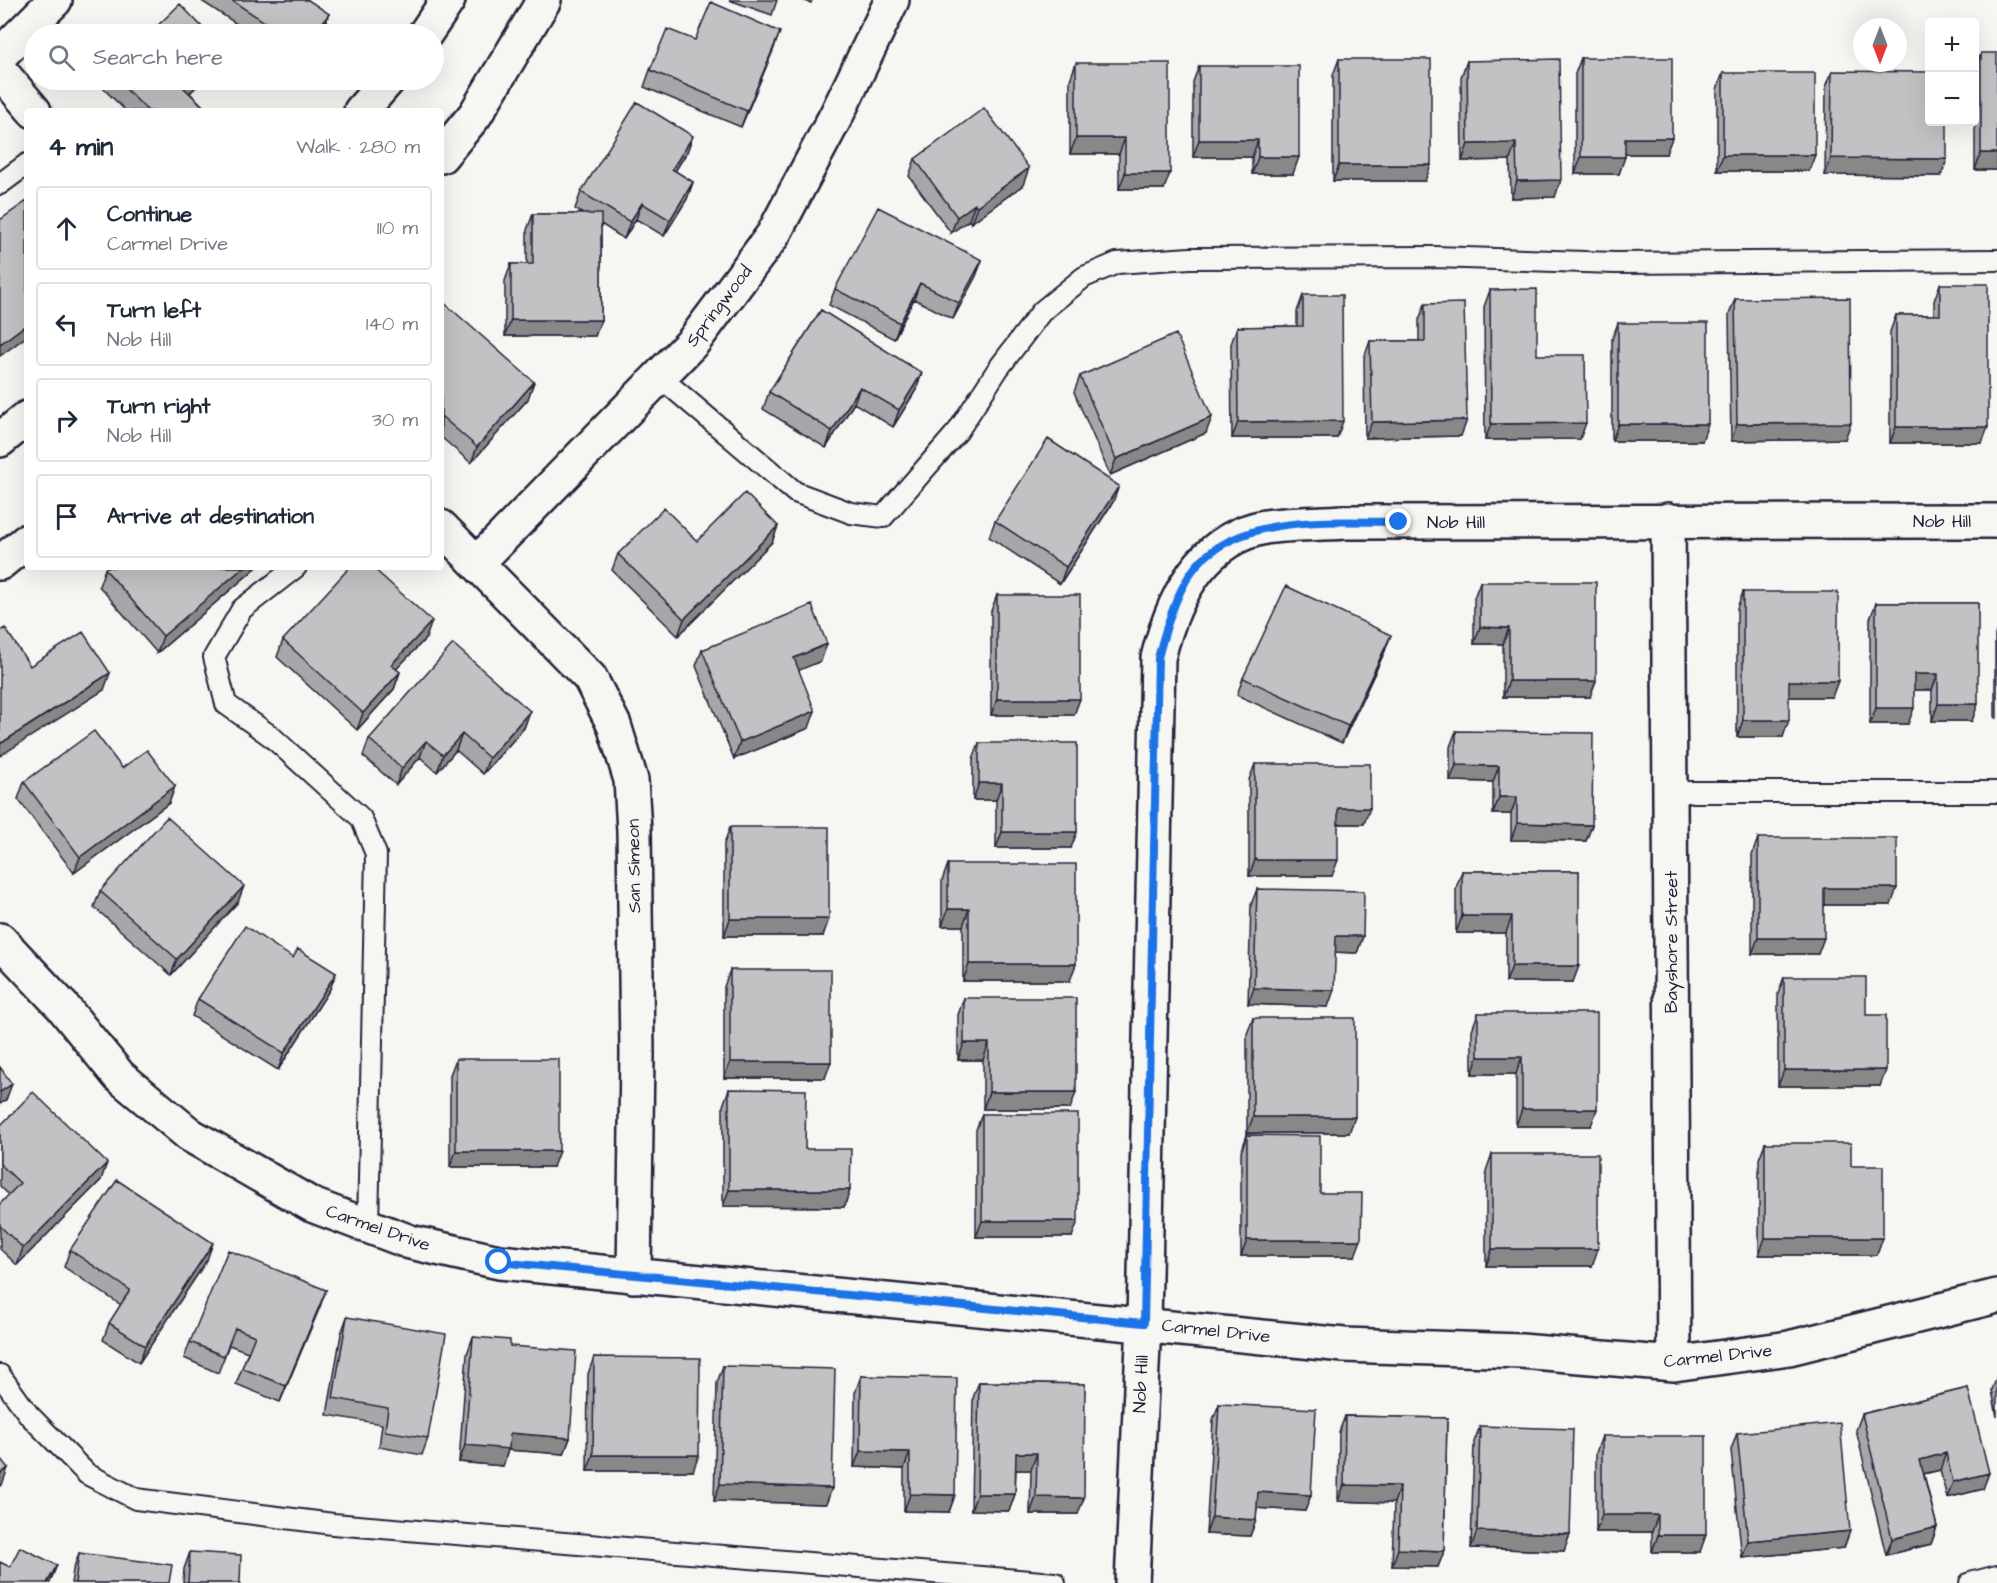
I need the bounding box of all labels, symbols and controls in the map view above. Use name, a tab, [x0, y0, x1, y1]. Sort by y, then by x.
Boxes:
north arrow	[1853, 18, 1907, 72]
map controls	[1925, 18, 1979, 126]
button: +	[1925, 18, 1979, 72]
search box	[24, 24, 444, 90]
icon: search	[45, 41, 78, 74]
text: Search here	[93, 42, 223, 73]
button: −	[1925, 72, 1979, 126]
text: 4 min	[48, 129, 113, 165]
text: Walk · 280 m	[296, 133, 420, 161]
text: Continue	[107, 199, 192, 230]
icon: ahead	[50, 212, 83, 245]
text: 110 m	[377, 214, 418, 242]
text: Carmel Drive	[107, 230, 228, 258]
street label: Springwood	[680, 260, 759, 353]
text: Turn left	[107, 295, 201, 326]
icon: left	[50, 308, 83, 341]
text: 140 m	[366, 310, 418, 338]
text: Nob Hill	[107, 326, 171, 354]
text: Turn right	[107, 391, 210, 422]
icon: right	[50, 404, 83, 437]
text: 30 m	[372, 406, 418, 434]
text: Nob Hill	[107, 422, 171, 450]
icon: arrive	[50, 500, 83, 533]
text: Arrive at destination	[107, 501, 314, 532]
route end	[1385, 508, 1411, 534]
street label: Nob Hill	[1913, 509, 1971, 534]
street label: Nob Hill	[1427, 510, 1485, 535]
street label: San Simeon	[621, 819, 647, 913]
street label: Bayshore Street	[1659, 870, 1685, 1013]
street label: Carmel Drive	[322, 1198, 434, 1258]
route start	[485, 1248, 511, 1274]
street label: Carmel Drive	[1160, 1313, 1272, 1349]
street label: Carmel Drive	[1662, 1338, 1774, 1374]
street label: Nob Hill	[1127, 1354, 1155, 1414]

